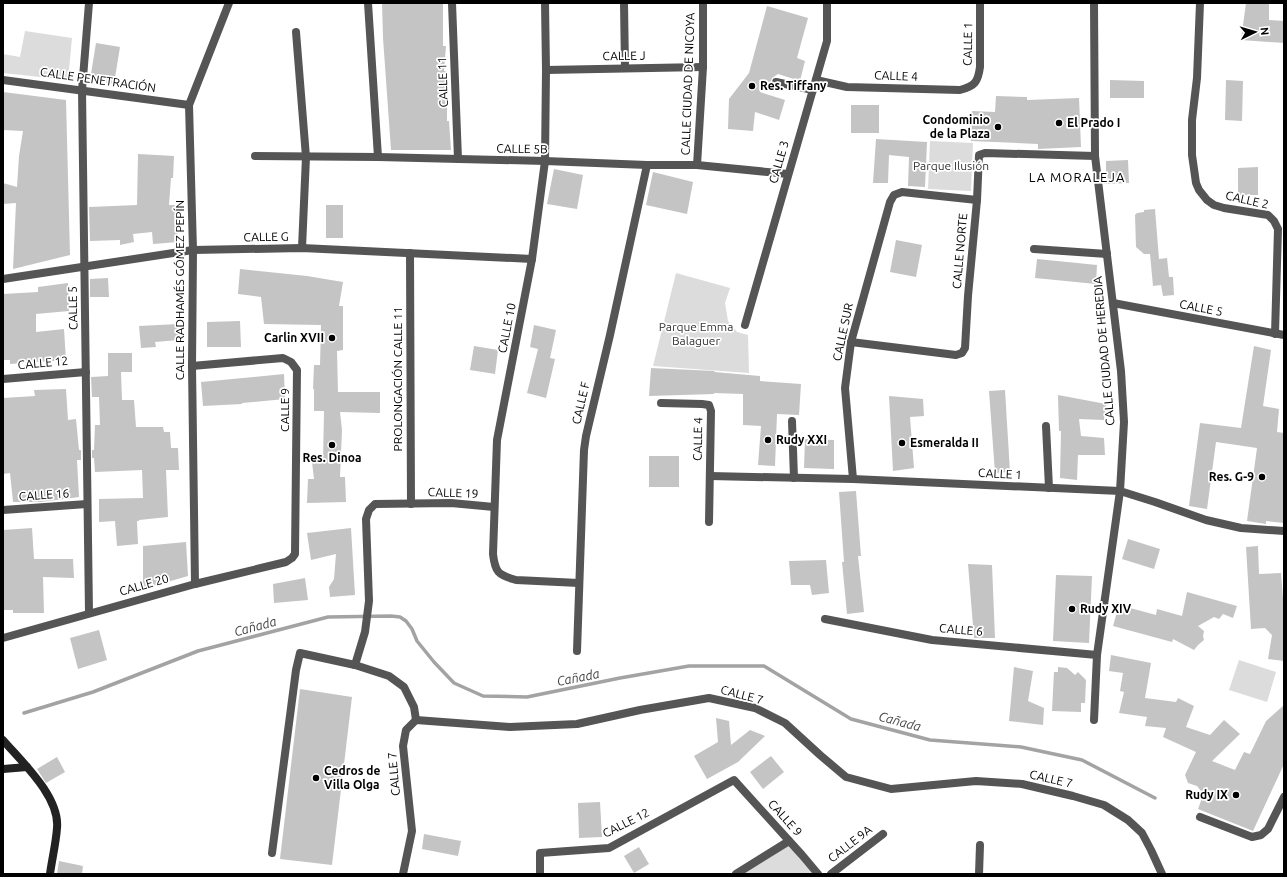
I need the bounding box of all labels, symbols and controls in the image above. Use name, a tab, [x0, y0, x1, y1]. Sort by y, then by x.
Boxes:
street label: CALLE CIUDAD DE NICOYA	[679, 12, 696, 156]
north arrow	[1235, 12, 1275, 52]
street label: CALLE 1	[961, 22, 974, 66]
text: N	[1259, 27, 1271, 36]
street label: CALLE J	[602, 49, 646, 62]
street label: CALLE 11	[435, 56, 450, 108]
street label: CALLE PENETRACIÓN	[39, 65, 157, 94]
street label: CALLE 4	[874, 68, 918, 83]
place label: Res. Tiffany	[760, 79, 827, 92]
marker: Res. Tiffany	[747, 81, 757, 91]
place label: Condominio de la Plaza	[923, 113, 990, 140]
place label: El Prado I	[1067, 116, 1120, 129]
marker: El Prado I	[1054, 118, 1064, 128]
marker: Condominio de la Plaza	[993, 122, 1003, 132]
street label: CALLE 3	[766, 139, 791, 185]
street label: CALLE 5B	[496, 142, 548, 155]
park label: Parque Ilusión	[913, 159, 989, 172]
district label: LA MORALEJA	[1029, 170, 1125, 184]
street label: CALLE 2	[1224, 188, 1270, 211]
street label: CALLE RADHAMÉS GÓMEZ PEPÍN	[173, 200, 186, 380]
street label: CALLE NORTE	[950, 212, 969, 289]
street label: CALLE G	[243, 230, 289, 243]
street label: CALLE CIUDAD DE HEREDIA	[1090, 276, 1117, 426]
street label: CALLE 5	[66, 286, 79, 330]
street label: CALLE 5	[1178, 297, 1224, 318]
street label: CALLE SUR	[830, 301, 855, 362]
street label: CALLE 10	[495, 302, 518, 354]
street label: PROLONGACIÓN CALLE 11	[391, 307, 404, 451]
park label: Parque Emma Balaguer	[659, 320, 733, 347]
place label: Carlin XVII	[264, 331, 324, 344]
marker: Carlin XVII	[327, 333, 337, 343]
street label: CALLE 12	[17, 354, 69, 371]
street label: CALLE F	[569, 380, 592, 426]
street label: CALLE 9	[278, 388, 291, 432]
street label: CALLE 4	[691, 417, 704, 461]
place label: Rudy XXI	[776, 433, 827, 446]
marker: Rudy XXI	[763, 435, 773, 445]
place label: Esmeralda II	[910, 436, 979, 449]
marker: Esmeralda II	[897, 438, 907, 448]
marker: Res. Dinoa	[327, 440, 337, 450]
place label: Res. Dinoa	[303, 451, 361, 464]
street label: CALLE 1	[978, 466, 1022, 481]
place label: Res. G-9	[1209, 470, 1254, 483]
marker: Res. G-9	[1257, 472, 1267, 482]
street label: CALLE 19	[427, 485, 479, 500]
street label: CALLE 16	[18, 486, 70, 503]
street label: CALLE 20	[118, 571, 170, 598]
place label: Rudy XIV	[1080, 602, 1132, 615]
marker: Rudy XIV	[1067, 604, 1077, 614]
water label: Cañada	[232, 614, 278, 638]
street label: CALLE 6	[939, 621, 984, 638]
water label: Cañada	[555, 666, 601, 688]
street label: CALLE 7	[719, 683, 765, 706]
water label: Cañada	[877, 709, 923, 733]
street label: CALLE 7	[385, 752, 402, 796]
place label: Cedros de Villa Olga	[324, 764, 380, 791]
street label: CALLE 7	[1028, 767, 1074, 790]
marker: Cedros de Villa Olga	[311, 773, 321, 783]
place label: Rudy IX	[1185, 788, 1228, 801]
marker: Rudy IX	[1231, 790, 1241, 800]
street label: CALLE 9	[766, 797, 805, 838]
street label: CALLE 12	[600, 805, 651, 840]
street label: CALLE 9A	[825, 822, 874, 865]

